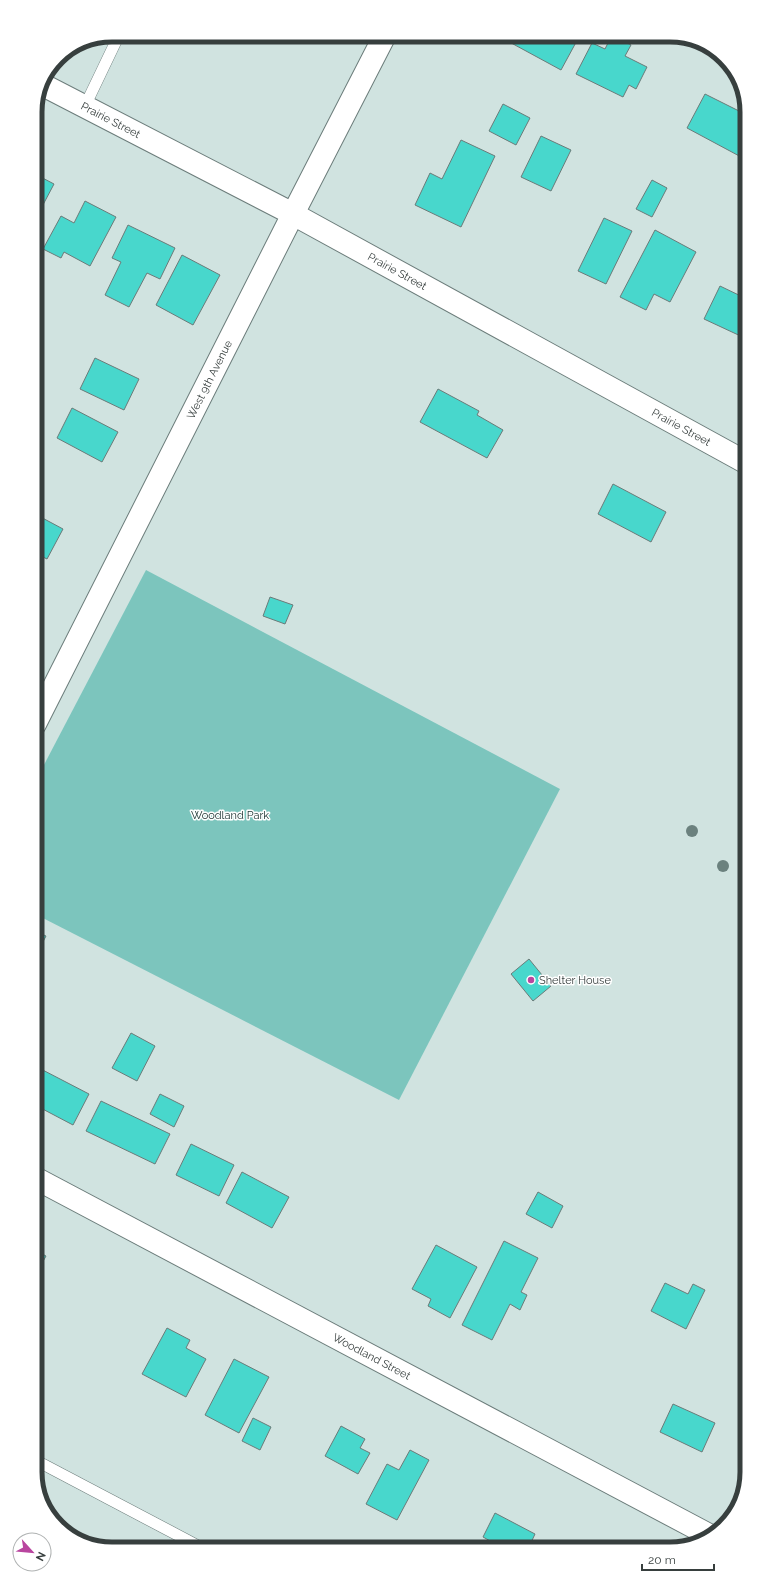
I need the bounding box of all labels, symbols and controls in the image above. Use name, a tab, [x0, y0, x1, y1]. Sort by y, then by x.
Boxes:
street label: Prairie Street	[79, 100, 143, 141]
street label: Prairie Street	[365, 250, 429, 293]
street label: West 9th Avenue	[184, 338, 235, 421]
street label: Prairie Street	[649, 406, 713, 449]
park label: Woodland Park	[191, 809, 269, 822]
place label: Shelter House	[539, 974, 611, 987]
marker: Shelter House	[526, 975, 536, 985]
street label: Woodland Street	[330, 1331, 413, 1383]
north arrow	[12, 1532, 52, 1572]
scale bar	[642, 1546, 714, 1572]
text: N	[33, 1550, 48, 1563]
text: 20 m	[648, 1553, 676, 1567]

